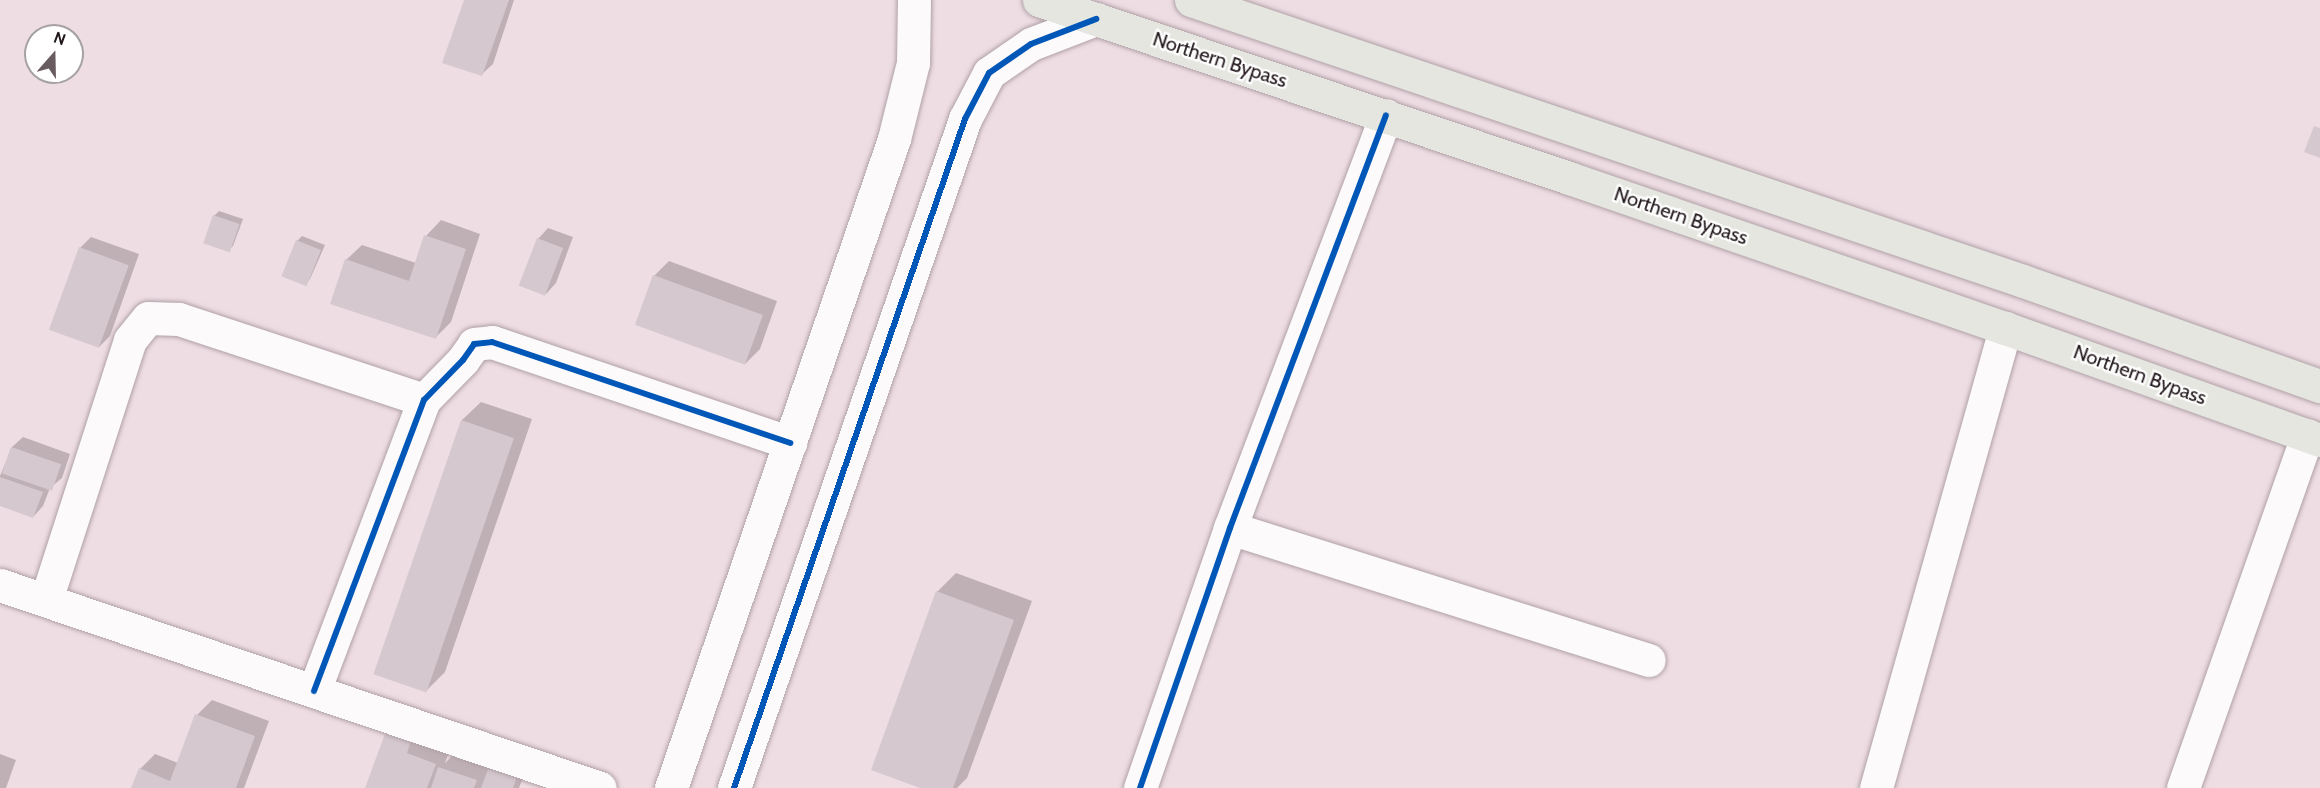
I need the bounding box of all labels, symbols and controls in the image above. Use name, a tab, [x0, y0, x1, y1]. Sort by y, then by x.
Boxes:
north arrow	[24, 24, 84, 84]
street label: Northern Bypass	[1150, 27, 1290, 93]
text: N	[51, 28, 68, 49]
street label: Northern Bypass	[1611, 182, 1751, 250]
street label: Northern Bypass	[2070, 340, 2210, 410]

